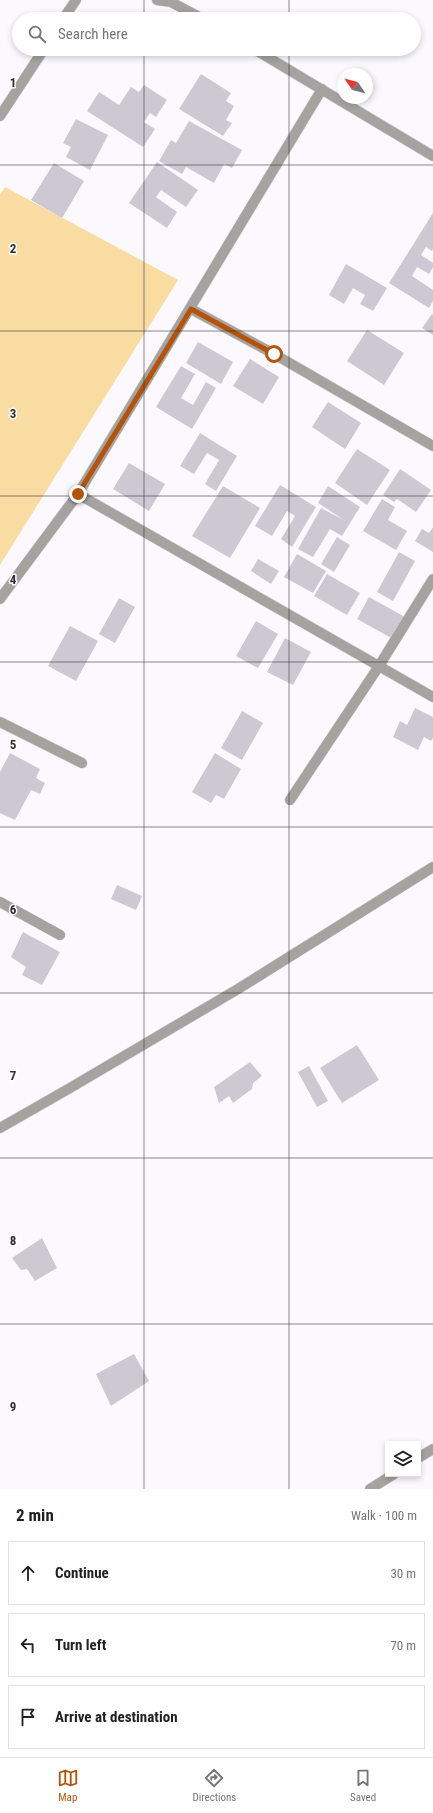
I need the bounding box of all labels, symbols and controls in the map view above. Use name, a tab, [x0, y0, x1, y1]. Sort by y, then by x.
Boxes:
search box	[12, 12, 421, 56]
icon: search	[26, 23, 48, 45]
text: Search here	[58, 25, 128, 43]
north arrow	[337, 68, 373, 104]
text: 1	[10, 75, 16, 90]
text: 2	[10, 241, 17, 256]
route start	[265, 345, 283, 363]
text: 3	[10, 406, 16, 421]
route end	[69, 485, 87, 503]
text: 4	[10, 572, 17, 587]
text: 5	[10, 737, 17, 752]
text: 6	[10, 902, 17, 917]
text: 7	[10, 1068, 17, 1083]
text: 8	[10, 1233, 16, 1248]
text: 9	[10, 1399, 16, 1414]
map controls	[385, 1441, 421, 1477]
button: layers	[385, 1441, 421, 1477]
text: 2 min	[16, 1505, 54, 1525]
text: Walk · 100 m	[351, 1508, 417, 1523]
icon: ahead	[17, 1562, 39, 1584]
text: Continue	[55, 1564, 109, 1582]
text: 30 m	[390, 1566, 416, 1581]
icon: left	[17, 1634, 39, 1656]
text: Turn left	[55, 1636, 106, 1654]
text: 70 m	[390, 1638, 416, 1653]
icon: arrive	[17, 1706, 39, 1728]
text: Arrive at destination	[55, 1708, 178, 1726]
tab: Map	[57, 1767, 79, 1804]
tab: Directions	[192, 1767, 236, 1804]
tab: Saved	[350, 1767, 376, 1804]

